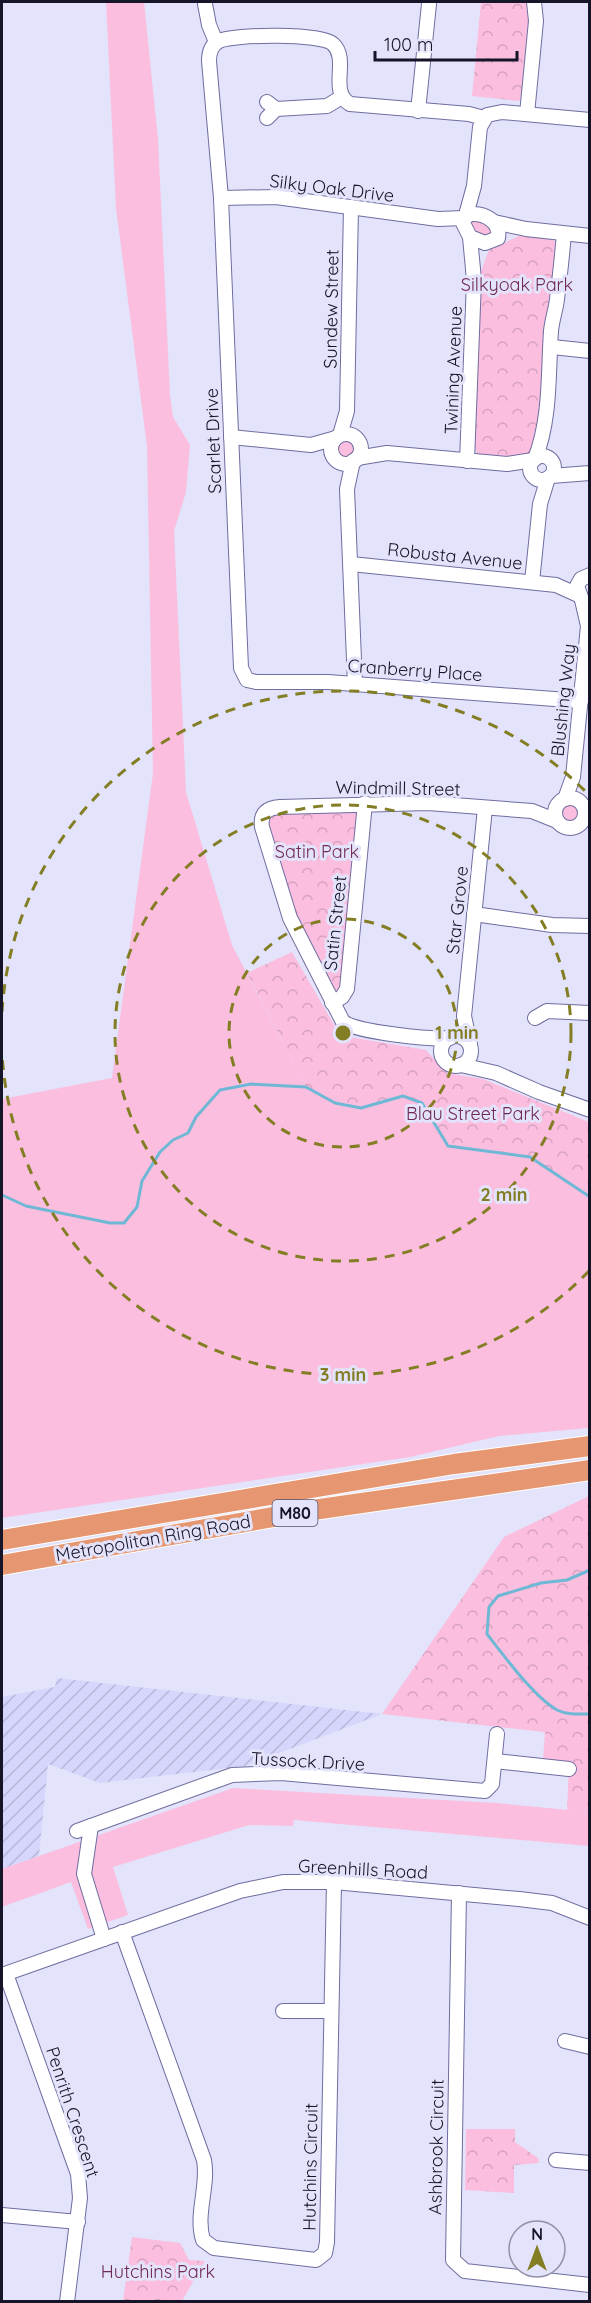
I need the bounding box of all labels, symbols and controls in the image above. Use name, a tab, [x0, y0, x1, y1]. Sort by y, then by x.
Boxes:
scale bar	[375, 24, 518, 62]
text: 100 m	[384, 33, 433, 56]
street label: Silky Oak Drive	[268, 169, 396, 207]
street label: Sundew Street	[318, 249, 344, 369]
park label: Silkyoak Park	[461, 273, 573, 296]
street label: Twining Avenue	[439, 305, 467, 435]
street label: Scarlet Drive	[200, 388, 226, 494]
street label: Robusta Avenue	[386, 537, 524, 575]
street label: Blushing Way	[546, 642, 580, 758]
street label: Cranberry Place	[347, 654, 483, 686]
street label: Windmill Street	[335, 775, 461, 801]
park label: Satin Park	[275, 840, 359, 863]
street label: Star Grove	[441, 865, 473, 955]
street label: Satin Street	[319, 874, 351, 972]
text: 1 min	[435, 1021, 479, 1044]
centre of rings	[333, 1023, 353, 1043]
park label: Blau Street Park	[406, 1102, 540, 1125]
text: 2 min	[481, 1183, 527, 1206]
text: 3 min	[320, 1363, 366, 1386]
road number: M80	[272, 1500, 318, 1526]
street label: Metropolitan Ring Road	[54, 1510, 252, 1566]
street label: Tussock Drive	[251, 1747, 365, 1775]
street label: Greenhills Road	[297, 1854, 429, 1884]
street label: Penrith Crescent	[41, 2044, 105, 2180]
street label: Ashbrook Circuit	[423, 2079, 449, 2215]
street label: Hutchins Circuit	[297, 2103, 323, 2231]
north arrow	[507, 2219, 567, 2279]
text: N	[531, 2224, 543, 2244]
park label: Hutchins Park	[101, 2260, 215, 2283]

